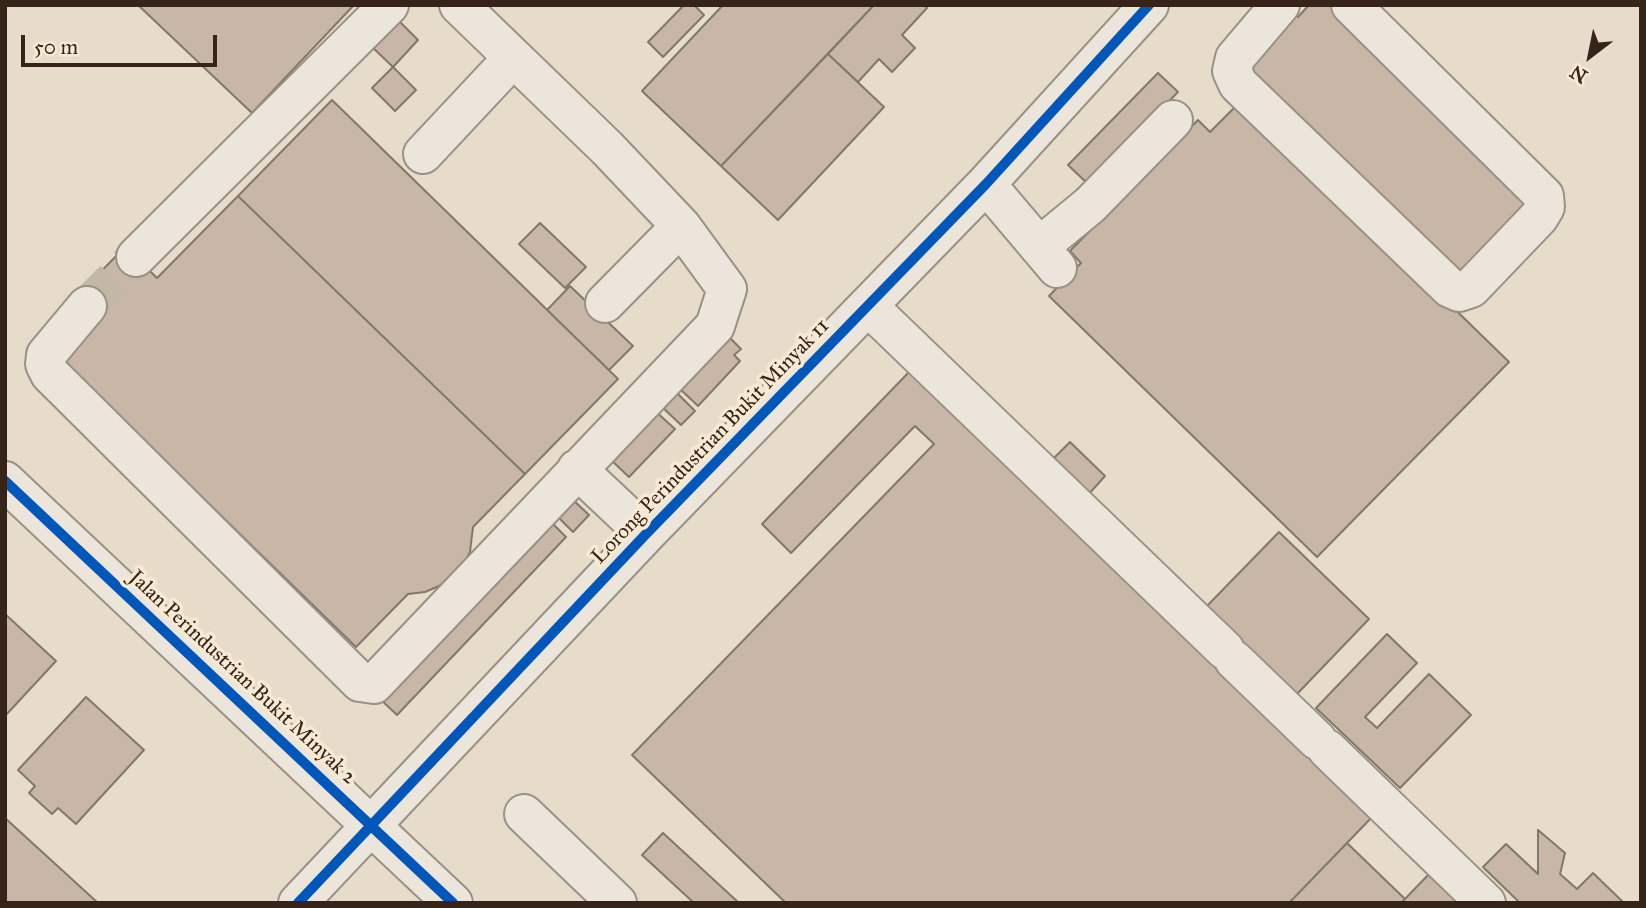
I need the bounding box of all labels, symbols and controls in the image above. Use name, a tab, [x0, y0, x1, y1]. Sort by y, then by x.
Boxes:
scale bar	[24, 21, 220, 65]
north arrow	[1555, 21, 1625, 91]
text: 50 m	[34, 34, 78, 60]
text: N	[1566, 60, 1592, 88]
street label: Lorong Perindustrian Bukit Minyak 11	[587, 314, 835, 570]
street label: Jalan Perindustrian Bukit Minyak 2	[123, 566, 361, 790]

